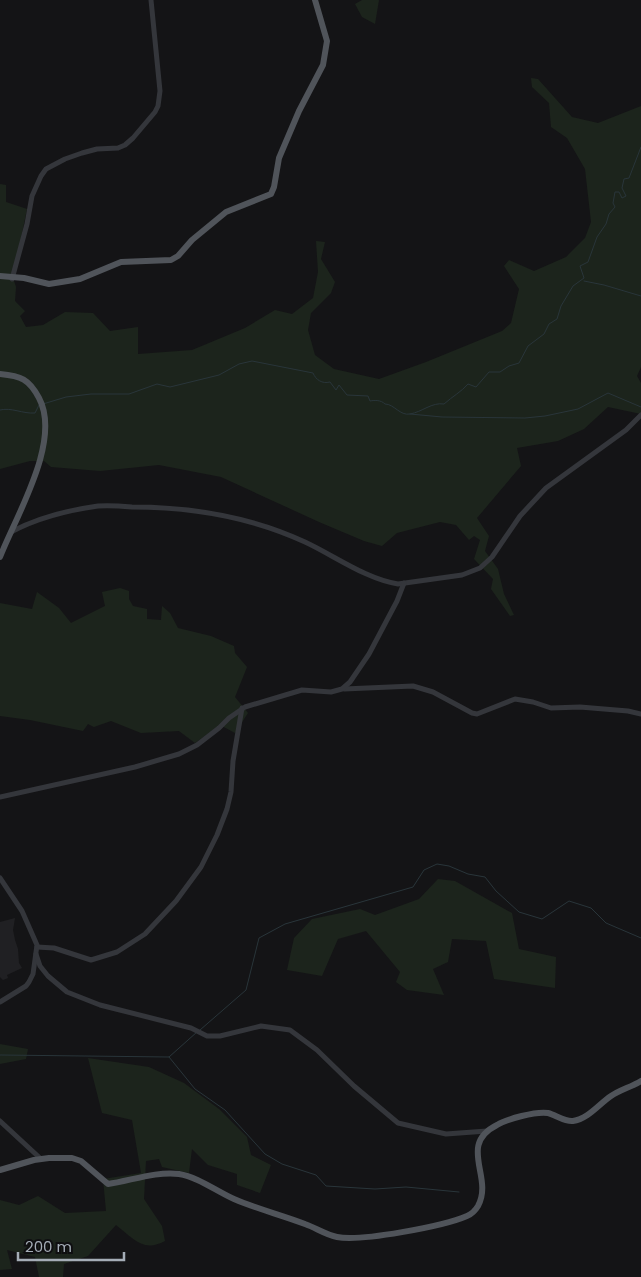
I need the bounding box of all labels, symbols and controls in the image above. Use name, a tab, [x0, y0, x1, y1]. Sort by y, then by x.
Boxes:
scale bar	[18, 1230, 124, 1262]
text: 200 m	[25, 1236, 72, 1257]

